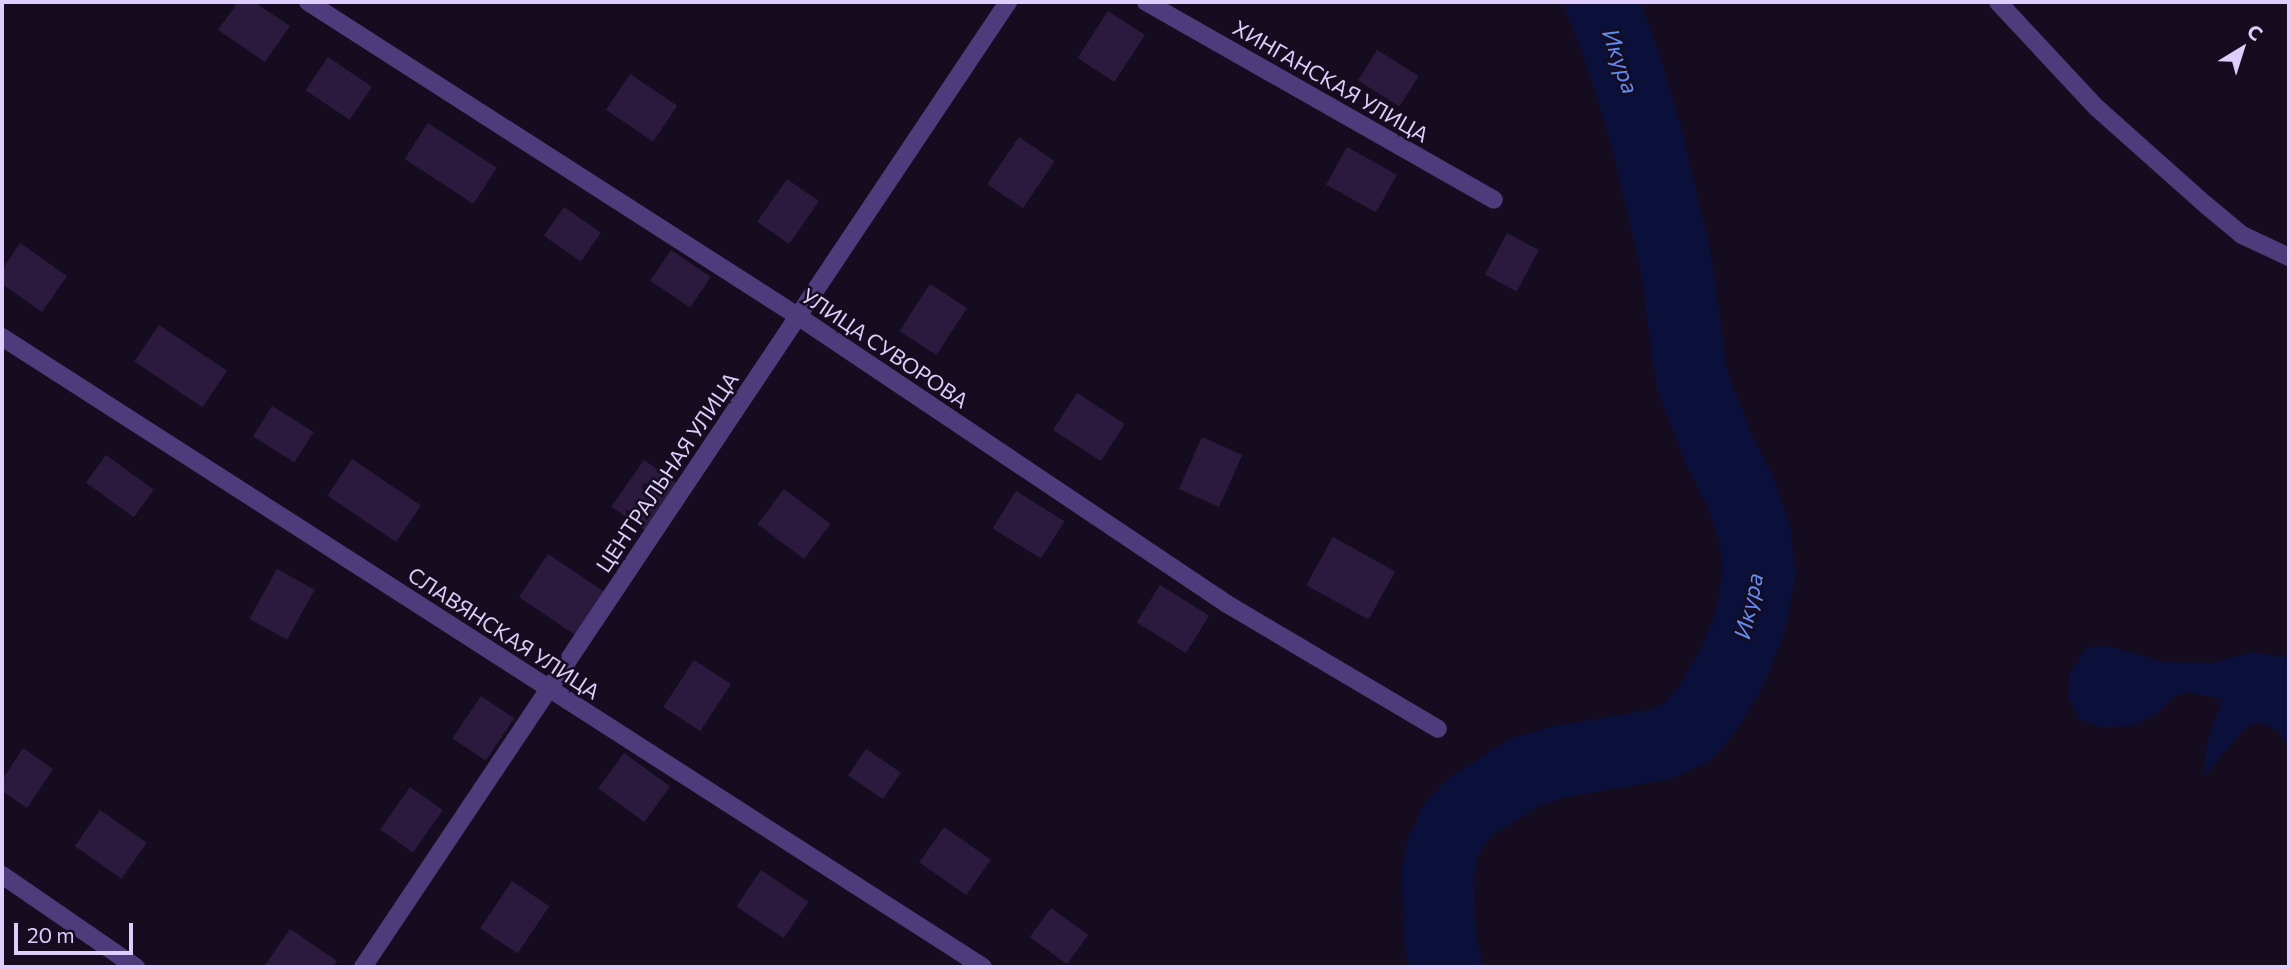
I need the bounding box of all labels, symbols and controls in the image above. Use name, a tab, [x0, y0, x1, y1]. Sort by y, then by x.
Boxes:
north arrow	[2207, 14, 2277, 84]
street label: ХИНГАНСКАЯ УЛИЦА	[1229, 15, 1433, 147]
text: С	[2243, 19, 2267, 45]
water label: Икура	[1597, 25, 1645, 97]
street label: УЛИЦА СУВОРОВА	[797, 283, 973, 413]
street label: ЦЕНТРАЛЬНАЯ УЛИЦА	[591, 367, 743, 577]
street label: СЛАВЯНСКАЯ УЛИЦА	[403, 562, 605, 704]
water label: Икура	[1728, 570, 1768, 642]
scale bar	[18, 909, 136, 953]
text: 20 m	[27, 922, 75, 947]

